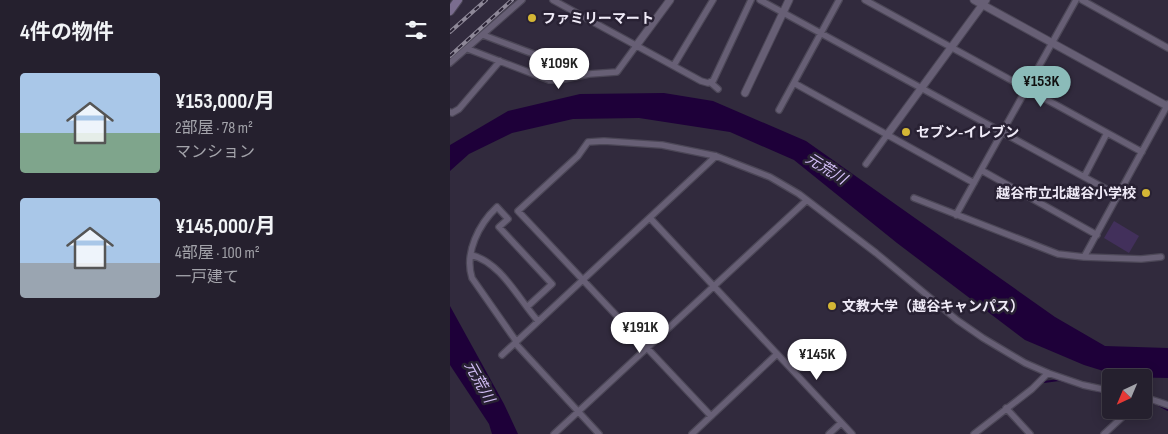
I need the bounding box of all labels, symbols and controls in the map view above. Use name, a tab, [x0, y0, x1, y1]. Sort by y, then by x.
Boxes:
place label: ファミリーマート	[542, 10, 654, 27]
marker: ファミリーマート	[526, 12, 538, 24]
icon: filters	[402, 16, 430, 44]
text: 4件の物件	[20, 20, 114, 45]
pin: ¥109K	[524, 48, 594, 90]
text: ¥109K	[540, 54, 578, 73]
pin: ¥153K	[1006, 66, 1076, 108]
text: ¥153K	[1023, 72, 1059, 91]
text: ¥153,000/月	[175, 89, 275, 114]
icon: home	[60, 93, 120, 153]
text: 2部屋 · 78 m²	[175, 119, 253, 138]
place label: セブン-イレブン	[916, 124, 1019, 141]
marker: セブン-イレブン	[900, 126, 912, 138]
text: マンション	[175, 143, 255, 162]
water label: 元荒川	[802, 149, 852, 190]
place label: 越谷市立北越谷小学校	[996, 185, 1136, 202]
marker: 越谷市立北越谷小学校	[1140, 187, 1152, 199]
text: ¥145,000/月	[175, 214, 276, 239]
icon: home	[60, 218, 120, 278]
text: 4部屋 · 100 m²	[175, 244, 260, 263]
text: 一戸建て	[175, 268, 239, 287]
place label: 文教大学（越谷キャンパス）	[842, 298, 1024, 315]
marker: 文教大学（越谷キャンパス）	[826, 300, 838, 312]
pin: ¥191K	[605, 312, 675, 354]
text: ¥191K	[622, 318, 658, 337]
pin: ¥145K	[782, 338, 852, 381]
text: ¥145K	[798, 345, 836, 364]
water label: 元荒川	[460, 358, 499, 408]
north arrow	[1102, 369, 1152, 419]
map controls	[1102, 369, 1152, 419]

